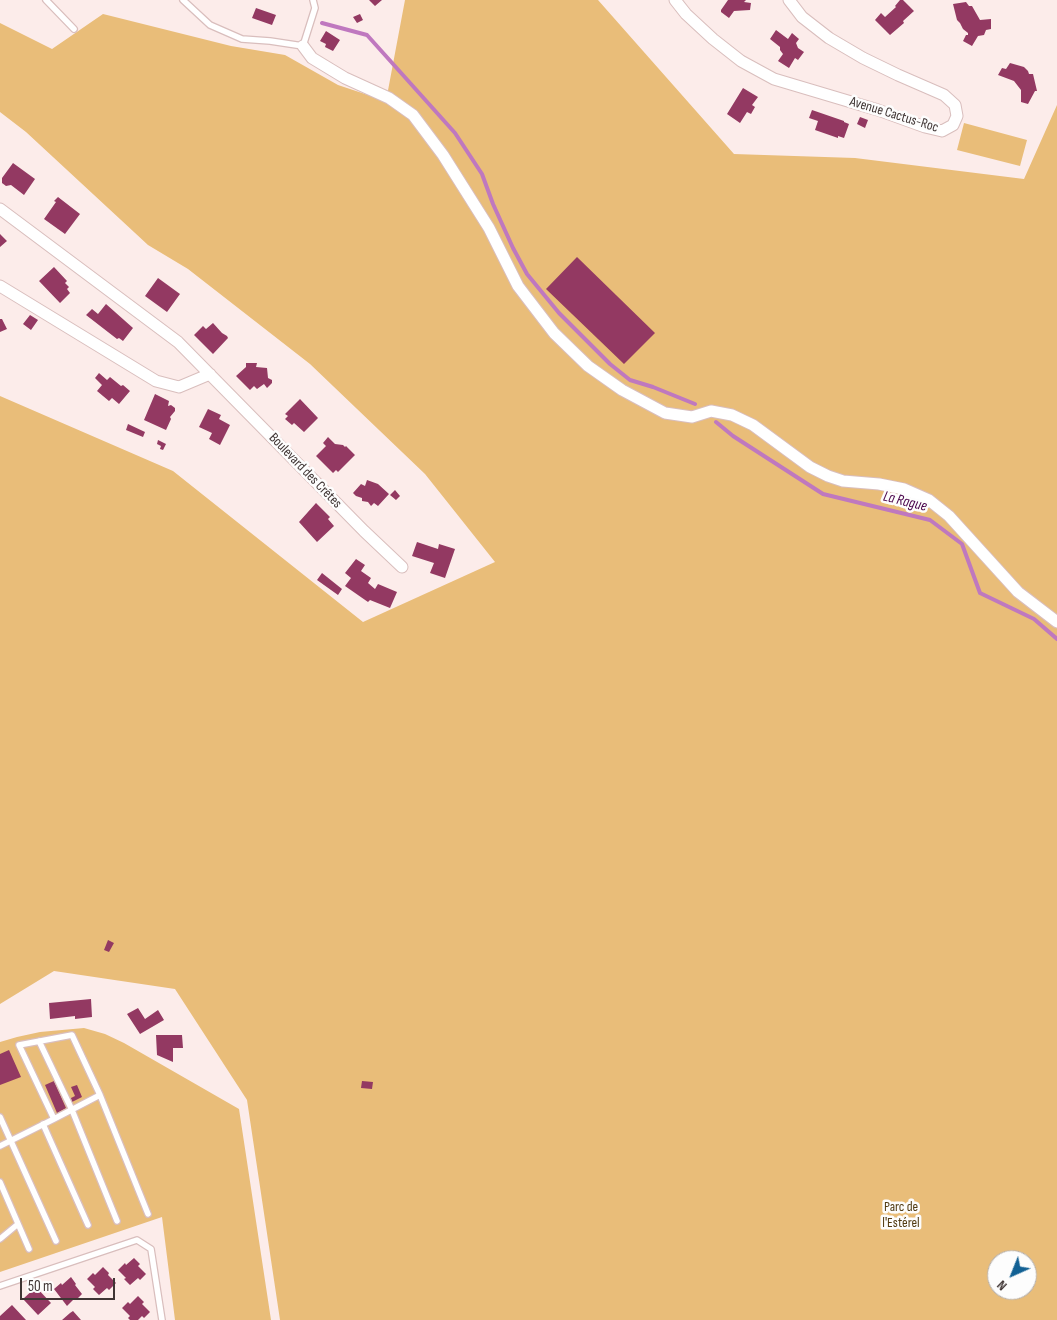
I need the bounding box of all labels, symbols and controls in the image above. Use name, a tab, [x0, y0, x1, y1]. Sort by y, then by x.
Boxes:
street label: Avenue Cactus-Roc	[848, 94, 940, 136]
street label: Boulevard des Crêtes	[265, 430, 345, 512]
water label: La Rague	[881, 488, 929, 516]
park label: Parc de l'Estérel	[882, 1199, 920, 1232]
north arrow	[987, 1250, 1037, 1300]
scale bar	[22, 1268, 118, 1300]
text: 50 m	[28, 1277, 53, 1296]
text: N	[993, 1277, 1011, 1294]

